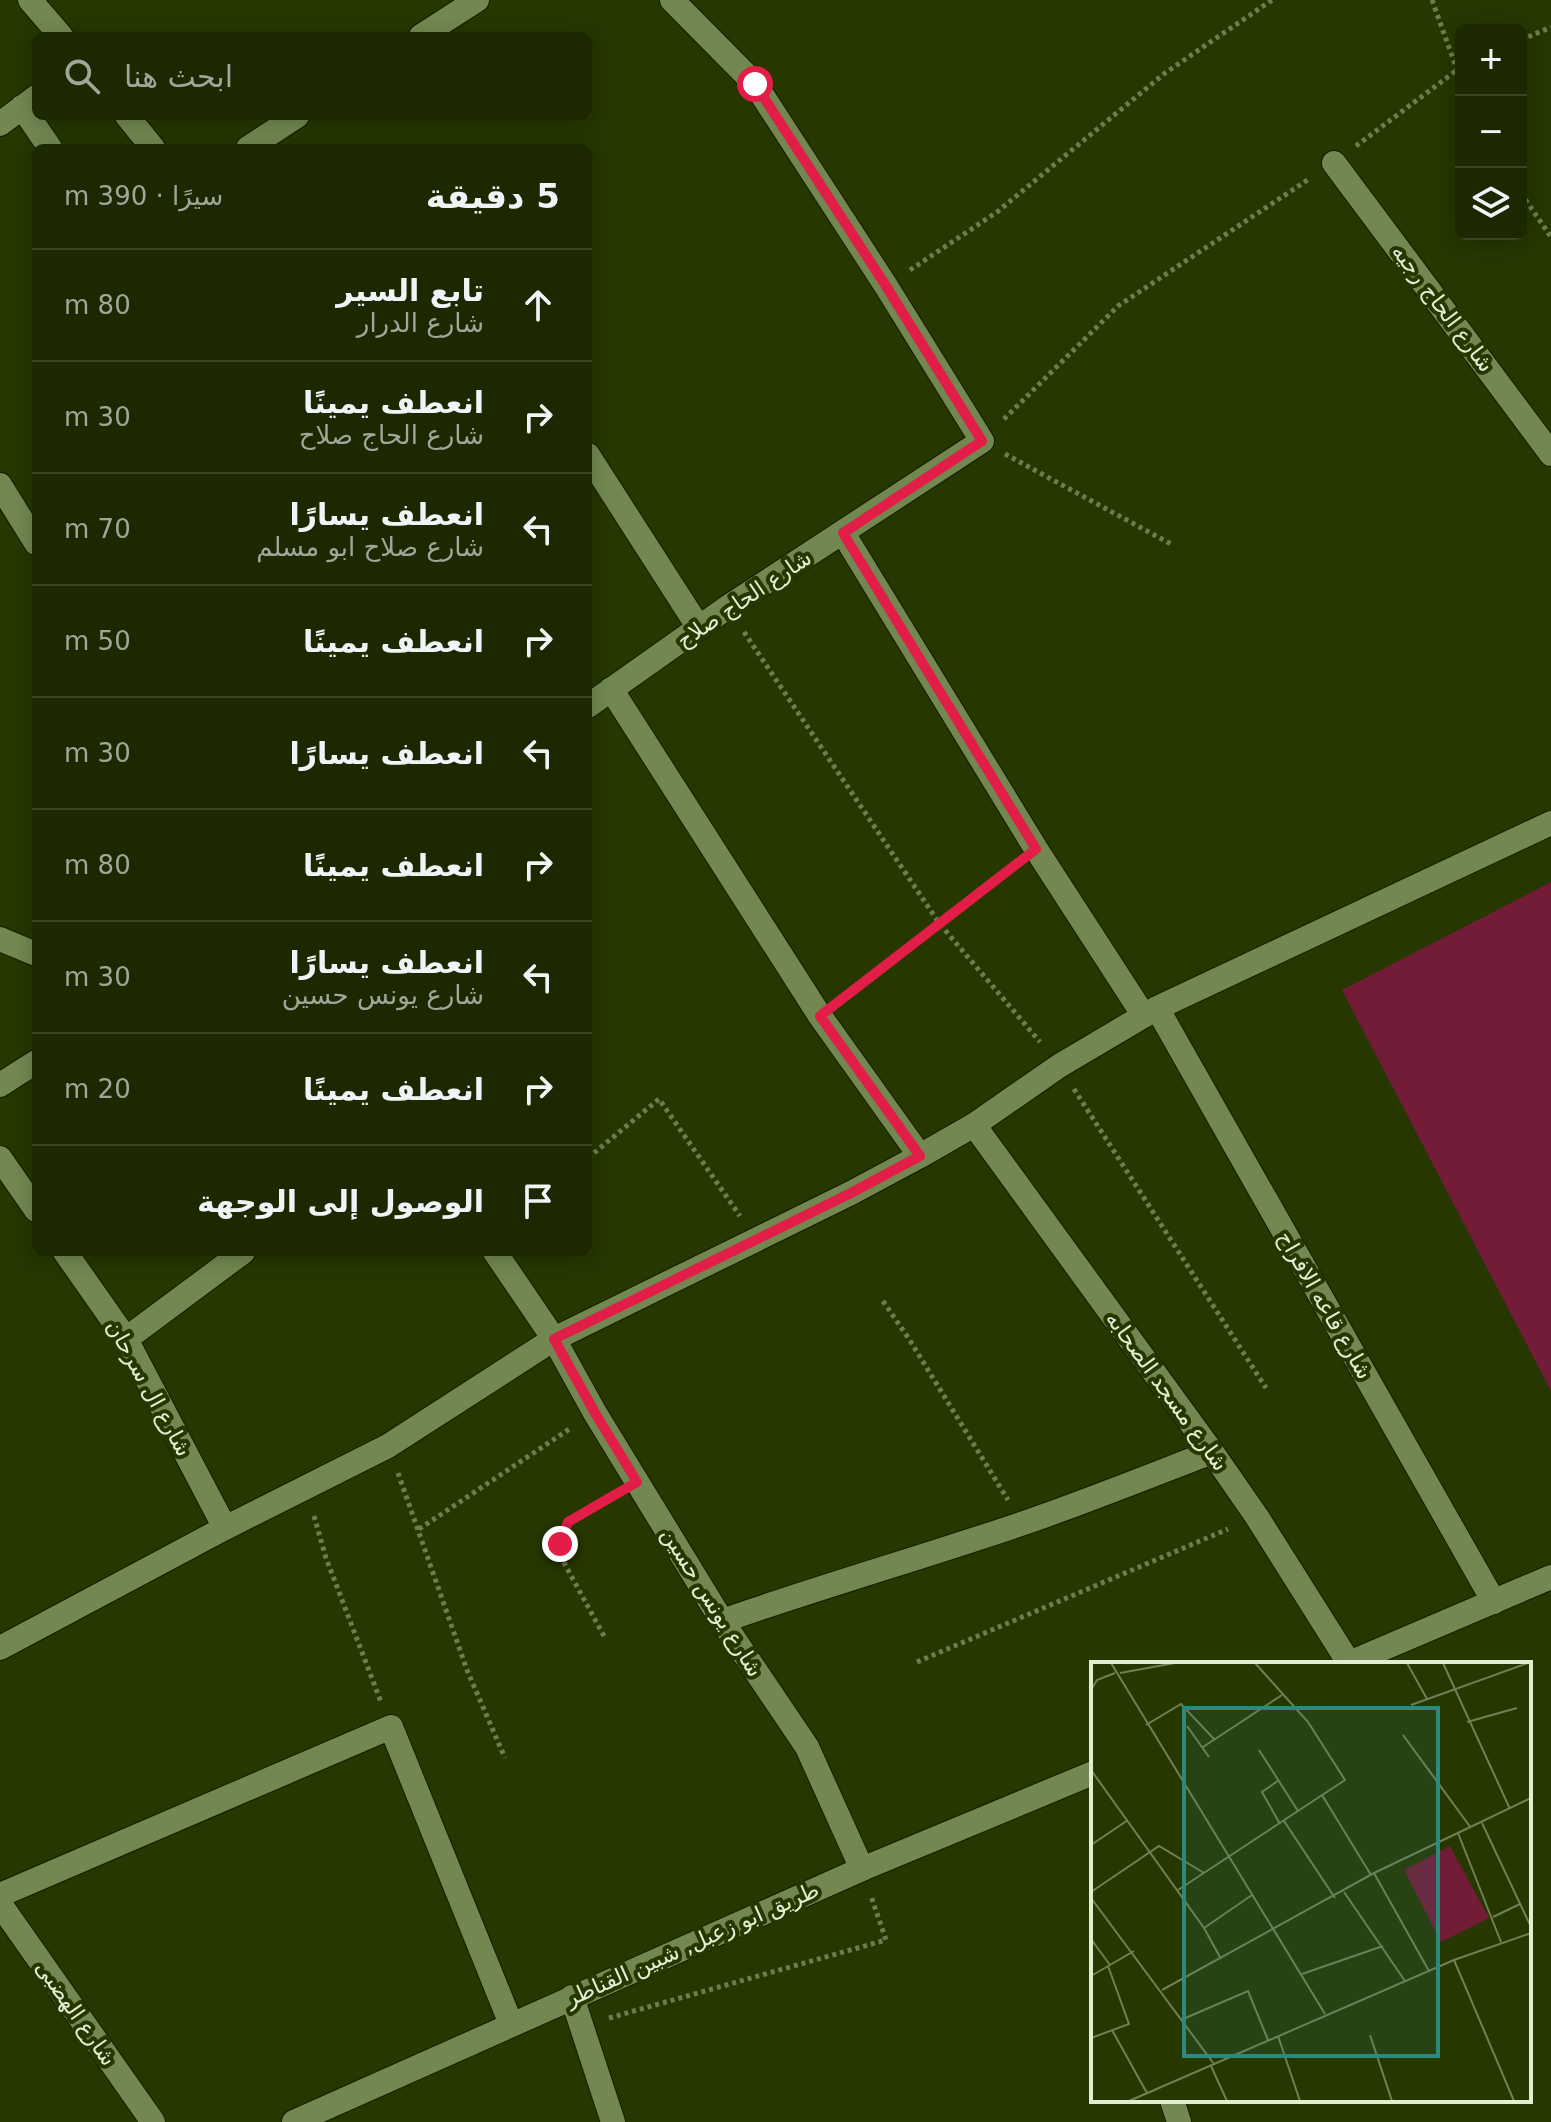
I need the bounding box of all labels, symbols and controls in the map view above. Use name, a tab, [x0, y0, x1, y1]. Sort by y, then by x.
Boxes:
map controls	[1455, 24, 1527, 240]
button: +	[1455, 24, 1527, 96]
search box	[32, 32, 592, 120]
icon: search	[60, 54, 104, 98]
text: ابحث هنا	[124, 59, 233, 94]
route start	[737, 66, 773, 102]
button: −	[1455, 96, 1527, 168]
button: layers	[1455, 168, 1527, 240]
text: 5 دقيقة	[426, 176, 560, 216]
text: سيرًا · 390 m	[64, 181, 223, 211]
street label: شارع الحاج رجيه	[1386, 239, 1499, 377]
text: تابع السير	[336, 273, 484, 308]
icon: ahead	[516, 283, 560, 327]
text: 80 m	[64, 290, 131, 320]
text: شارع الدرار	[357, 308, 484, 338]
text: انعطف يمينًا	[303, 385, 484, 420]
icon: right	[516, 395, 560, 439]
text: 30 m	[64, 402, 131, 432]
text: شارع الحاج صلاح	[299, 420, 484, 450]
text: انعطف يسارًا	[290, 497, 484, 532]
icon: left	[516, 507, 560, 551]
text: 70 m	[64, 514, 131, 544]
text: شارع صلاح ابو مسلم	[256, 532, 484, 562]
street label: شارع الحاج صلاح	[672, 545, 817, 654]
icon: right	[516, 619, 560, 663]
text: انعطف يمينًا	[303, 624, 484, 659]
text: 50 m	[64, 626, 131, 656]
icon: left	[516, 731, 560, 775]
text: انعطف يسارًا	[290, 736, 484, 771]
text: 30 m	[64, 738, 131, 768]
icon: right	[516, 843, 560, 887]
text: انعطف يمينًا	[303, 848, 484, 883]
text: 80 m	[64, 850, 131, 880]
text: انعطف يسارًا	[290, 945, 484, 980]
icon: left	[516, 955, 560, 999]
text: 30 m	[64, 962, 131, 992]
text: شارع يونس حسين	[282, 980, 484, 1010]
icon: right	[516, 1067, 560, 1111]
text: انعطف يمينًا	[303, 1072, 484, 1107]
text: 20 m	[64, 1074, 131, 1104]
icon: arrive	[516, 1179, 560, 1223]
text: الوصول إلى الوجهة	[197, 1184, 484, 1219]
street label: شارع قاعه الافراح	[1273, 1227, 1377, 1383]
street label: شارع مسجد الصحابه	[1101, 1306, 1233, 1476]
street label: شارع ال سرحان	[101, 1315, 197, 1461]
street label: شارع يونس حسين	[655, 1523, 768, 1682]
route end	[542, 1526, 578, 1562]
inset map	[1091, 1662, 1531, 2102]
street label: طريق ابو زعبل, شبين القناطر	[560, 1877, 823, 2013]
street label: شارع الهضبى	[31, 1955, 121, 2071]

